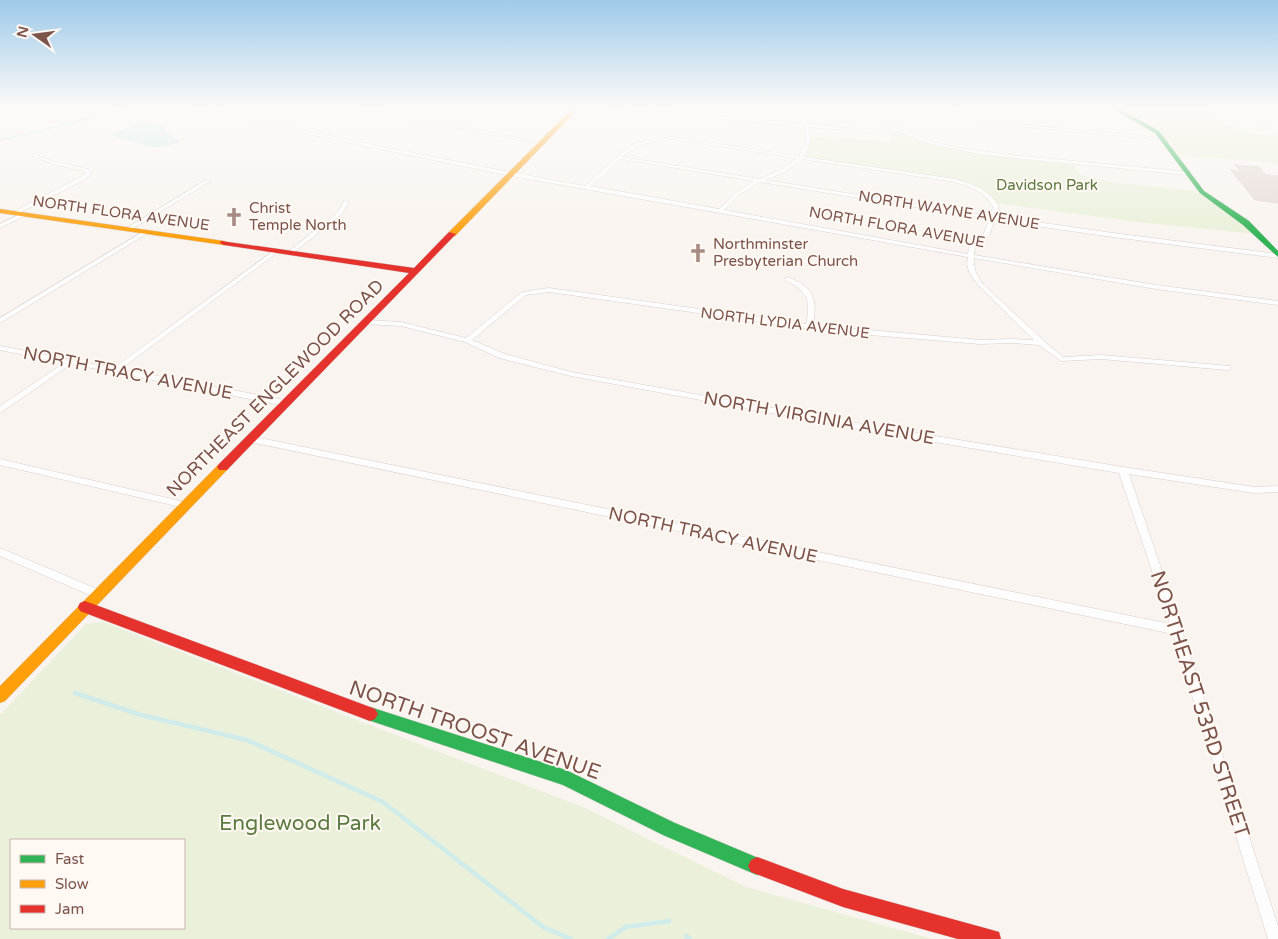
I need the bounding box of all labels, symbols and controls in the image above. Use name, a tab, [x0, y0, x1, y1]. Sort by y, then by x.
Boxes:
north arrow	[10, 10, 60, 60]
text: N	[13, 24, 32, 39]
park label: Davidson Park	[996, 176, 1098, 194]
street label: NORTH WAYNE AVENUE	[857, 187, 1041, 233]
street label: NORTH FLORA AVENUE	[31, 192, 211, 234]
place label: Christ Temple North	[249, 199, 347, 234]
street label: NORTH FLORA AVENUE	[808, 203, 986, 251]
church icon: Christ Temple North	[223, 206, 245, 228]
place label: Northminster Presbyterian Church	[713, 235, 858, 270]
church icon: Northminster Presbyterian Church	[687, 242, 709, 264]
street label: NORTHEAST ENGLEWOOD ROAD	[162, 275, 388, 501]
street label: NORTH LYDIA AVENUE	[699, 304, 871, 342]
street label: NORTH TRACY AVENUE	[21, 342, 235, 404]
street label: NORTH VIRGINIA AVENUE	[702, 387, 936, 449]
street label: NORTH TRACY AVENUE	[607, 502, 819, 568]
street label: NORTHEAST 53RD STREET	[1145, 568, 1255, 841]
street label: NORTH TROOST AVENUE	[346, 676, 604, 785]
park label: Englewood Park	[219, 811, 381, 836]
legend	[10, 839, 185, 929]
text: Fast	[55, 850, 85, 868]
text: Slow	[55, 875, 89, 893]
text: Jam	[55, 900, 84, 918]

